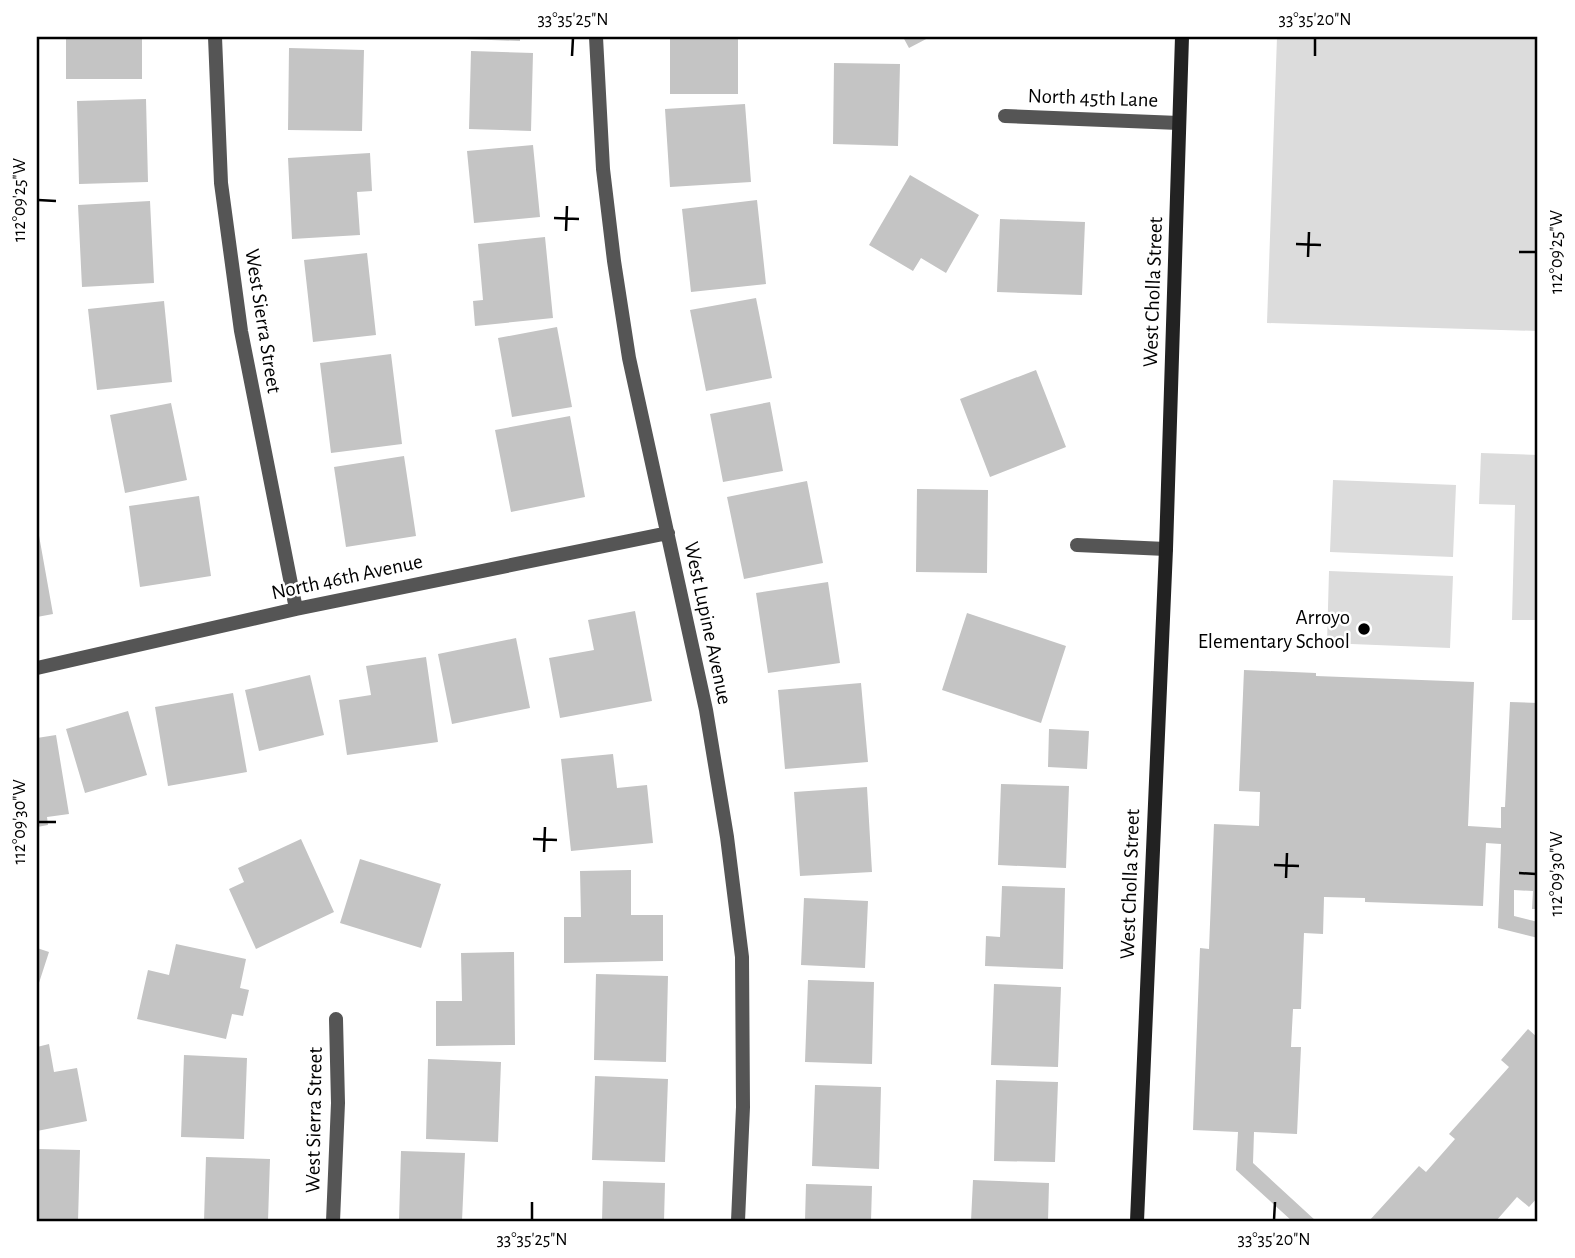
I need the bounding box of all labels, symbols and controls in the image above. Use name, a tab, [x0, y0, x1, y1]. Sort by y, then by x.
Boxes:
text: 33°35'25"N	[537, 11, 609, 29]
text: 33°35'20"N	[1278, 11, 1352, 29]
street label: North 45th Lane	[1027, 85, 1159, 111]
text: 112°09'25"W	[11, 158, 29, 242]
text: 112°09'25"W	[1548, 210, 1566, 294]
street label: West Cholla Street	[1140, 216, 1166, 368]
street label: West Sierra Street	[241, 247, 285, 395]
street label: West Lupine Avenue	[680, 540, 736, 706]
street label: North 46th Avenue	[269, 551, 425, 603]
place label: Arroyo Elementary School	[1198, 607, 1350, 652]
marker: Arroyo Elementary School	[1356, 621, 1372, 637]
text: 112°09'30"W	[11, 779, 29, 865]
street label: West Cholla Street	[1117, 808, 1143, 960]
text: 112°09'30"W	[1548, 831, 1566, 917]
street label: West Sierra Street	[302, 1046, 326, 1193]
text: 33°35'25"N	[496, 1231, 568, 1249]
text: 33°35'20"N	[1237, 1231, 1311, 1249]

